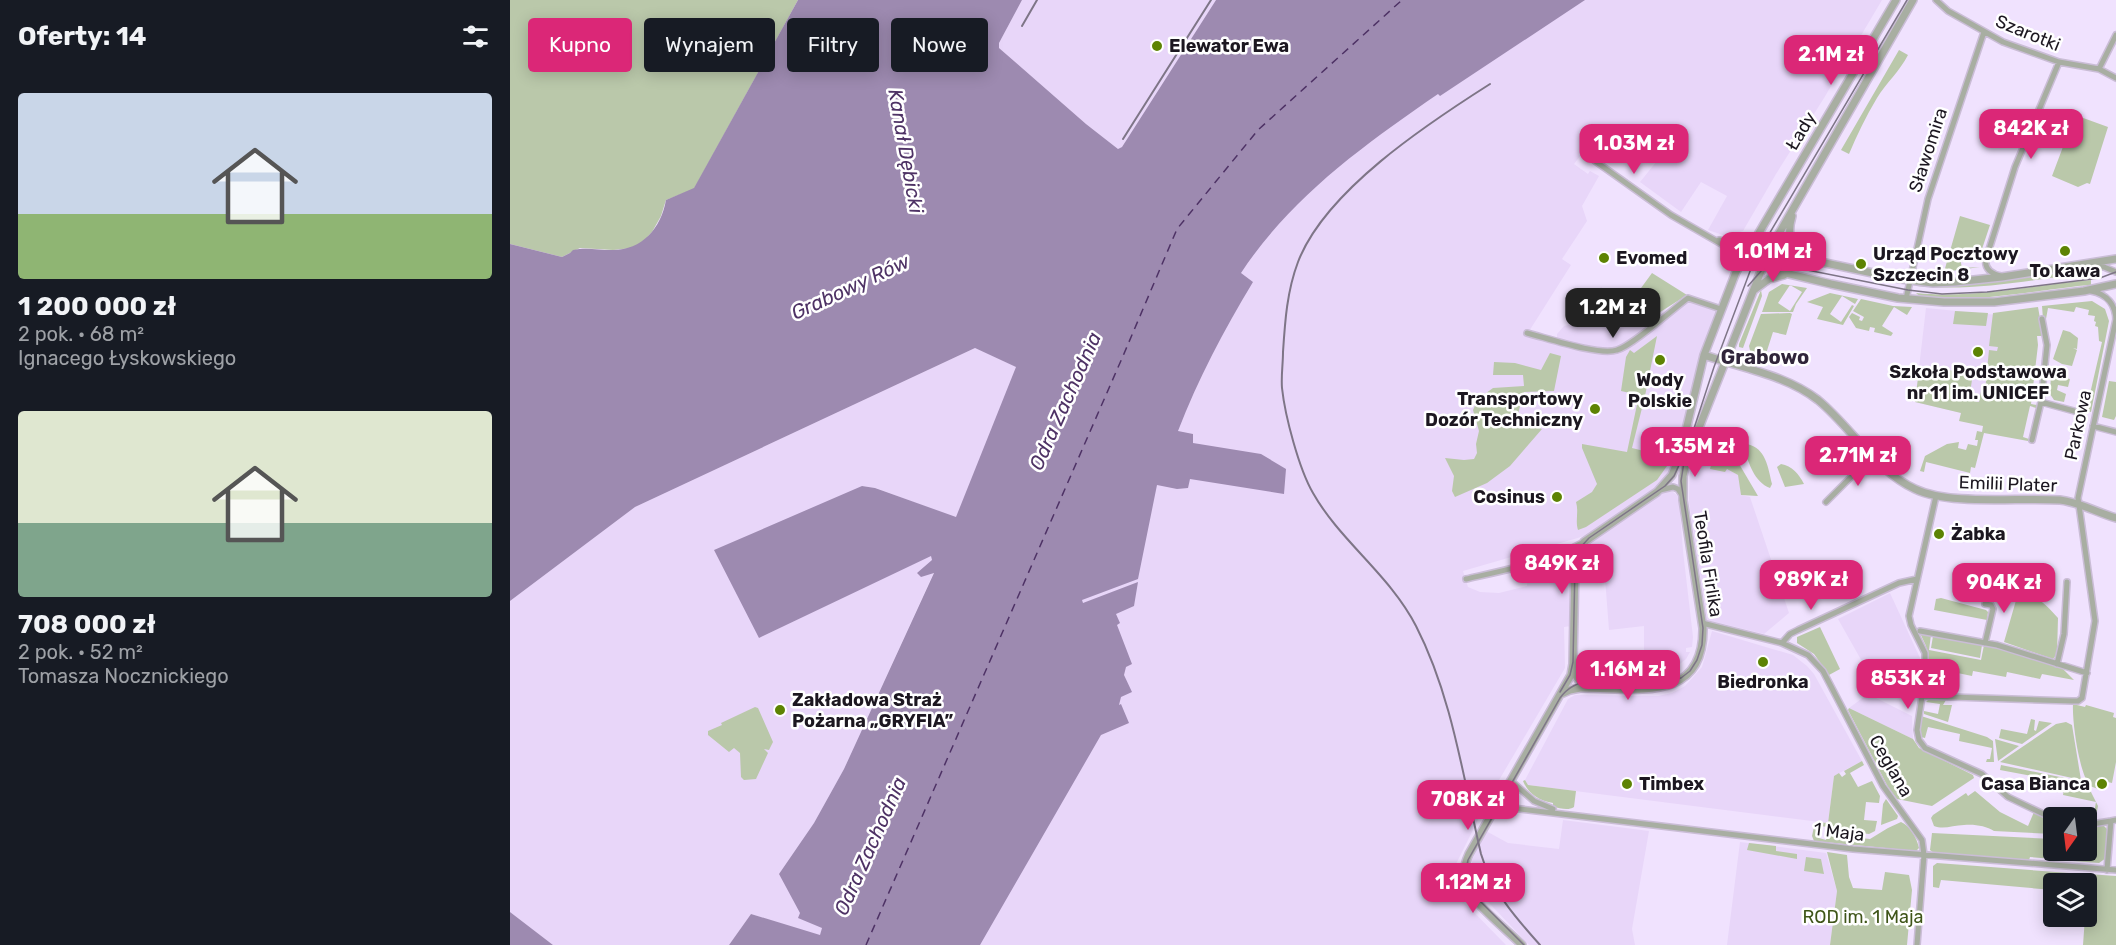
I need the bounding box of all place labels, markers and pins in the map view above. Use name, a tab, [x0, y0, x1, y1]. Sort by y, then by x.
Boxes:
place label: Elewator Ewa	[1169, 35, 1289, 57]
pin: 2.1M zł	[1776, 35, 1886, 86]
marker: Elewator Ewa	[1150, 39, 1164, 53]
pin: 842K zł	[1976, 109, 2086, 160]
pin: 1.03M zł	[1572, 124, 1696, 175]
pin: 1.01M zł	[1711, 232, 1835, 283]
place label: Urząd Pocztowy Szczecin 8	[1873, 243, 2019, 286]
marker: To kawa	[2058, 244, 2072, 258]
place label: Evomed	[1616, 247, 1687, 269]
marker: Evomed	[1597, 251, 1611, 265]
marker: Urząd Pocztowy Szczecin 8	[1854, 257, 1868, 271]
place label: To kawa	[2030, 260, 2100, 282]
pin: 1.2M zł	[1558, 288, 1668, 339]
marker: Szkoła Podstawowa nr 11 im. UNICEF	[1971, 345, 1985, 359]
marker: Wody Polskie	[1653, 353, 1667, 367]
place label: Szkoła Podstawowa nr 11 im. UNICEF	[1889, 361, 2067, 404]
place label: Wody Polskie	[1628, 369, 1693, 412]
place label: Transportowy Dozór Techniczny	[1425, 388, 1583, 431]
marker: Transportowy Dozór Techniczny	[1588, 402, 1602, 416]
pin: 1.35M zł	[1633, 427, 1757, 478]
pin: 2.71M zł	[1796, 436, 1920, 487]
place label: Cosinus	[1473, 486, 1545, 508]
marker: Cosinus	[1550, 490, 1564, 504]
place label: Żabka	[1951, 523, 2006, 545]
marker: Żabka	[1932, 527, 1946, 541]
pin: 849K zł	[1507, 544, 1617, 595]
pin: 989K zł	[1756, 560, 1866, 611]
pin: 904K zł	[1949, 563, 2059, 614]
pin: 1.16M zł	[1566, 650, 1690, 701]
marker: Biedronka	[1756, 655, 1770, 669]
pin: 853K zł	[1853, 659, 1963, 710]
place label: Biedronka	[1717, 671, 1809, 693]
place label: Zakładowa Straż Pożarna „GRYFIA”	[792, 689, 954, 732]
marker: Zakładowa Straż Pożarna „GRYFIA”	[773, 703, 787, 717]
place label: Timbex	[1639, 773, 1705, 795]
place label: Casa Bianca	[1981, 773, 2090, 795]
marker: Timbex	[1620, 777, 1634, 791]
marker: Casa Bianca	[2095, 777, 2109, 791]
pin: 708K zł	[1413, 780, 1523, 831]
pin: 1.12M zł	[1411, 863, 1535, 914]

